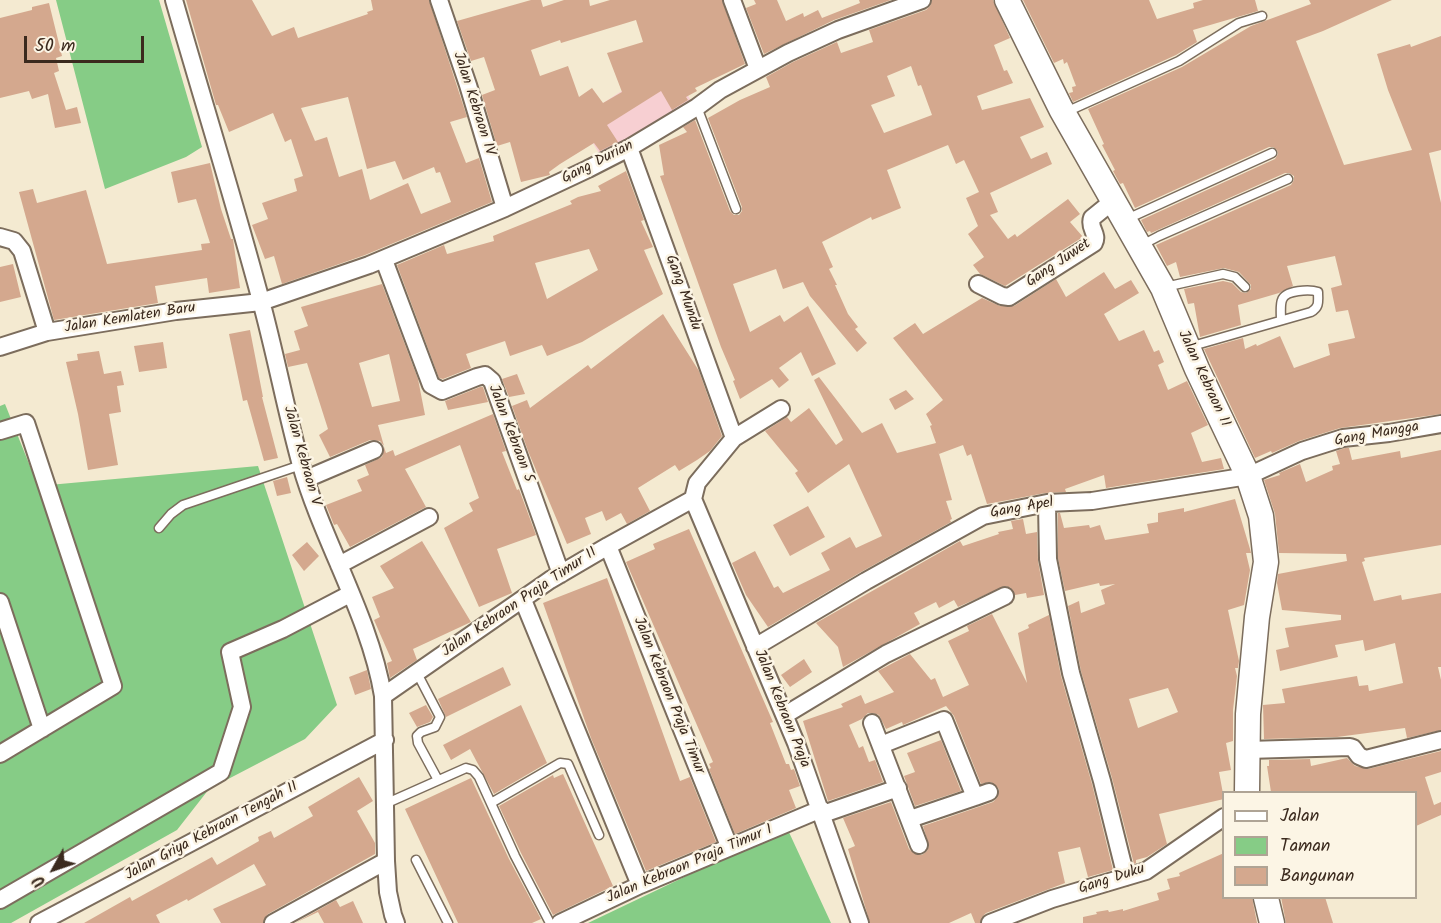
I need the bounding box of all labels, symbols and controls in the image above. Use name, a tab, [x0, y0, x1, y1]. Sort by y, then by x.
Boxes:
scale bar	[27, 24, 147, 62]
text: 50 m	[35, 32, 75, 61]
street label: Jalan Kebraon IV	[448, 50, 498, 158]
street label: Gang Durian	[559, 137, 637, 189]
street label: Gang Juwet	[1023, 236, 1095, 292]
street label: Gang Mundu	[660, 253, 704, 333]
street label: Jalan Kemlaten Baru	[63, 300, 197, 338]
street label: Jalan Kebraon II	[1173, 328, 1233, 430]
street label: Jalan Kebraon 5	[483, 383, 537, 485]
street label: Jalan Kebraon V	[278, 404, 324, 508]
street label: Gang Mangga	[1333, 419, 1421, 451]
street label: Gang Apel	[989, 495, 1055, 523]
street label: Jalan Kebraon Praja Timur II	[439, 544, 601, 662]
street label: Jalan Kebraon Praja Timur	[628, 615, 708, 777]
street label: Jalan Kebraon Praja	[749, 647, 813, 771]
street label: Jalan Griya Kebraon Tengah II	[123, 779, 301, 885]
legend	[1222, 791, 1417, 899]
text: Jalan	[1280, 802, 1319, 831]
street label: Jalan Kebraon Praja Timur I	[604, 822, 776, 908]
text: Taman	[1280, 832, 1330, 861]
north arrow	[24, 839, 84, 899]
street label: Gang Duku	[1077, 861, 1147, 899]
text: Bangunan	[1280, 862, 1354, 891]
text: U	[27, 869, 52, 893]

